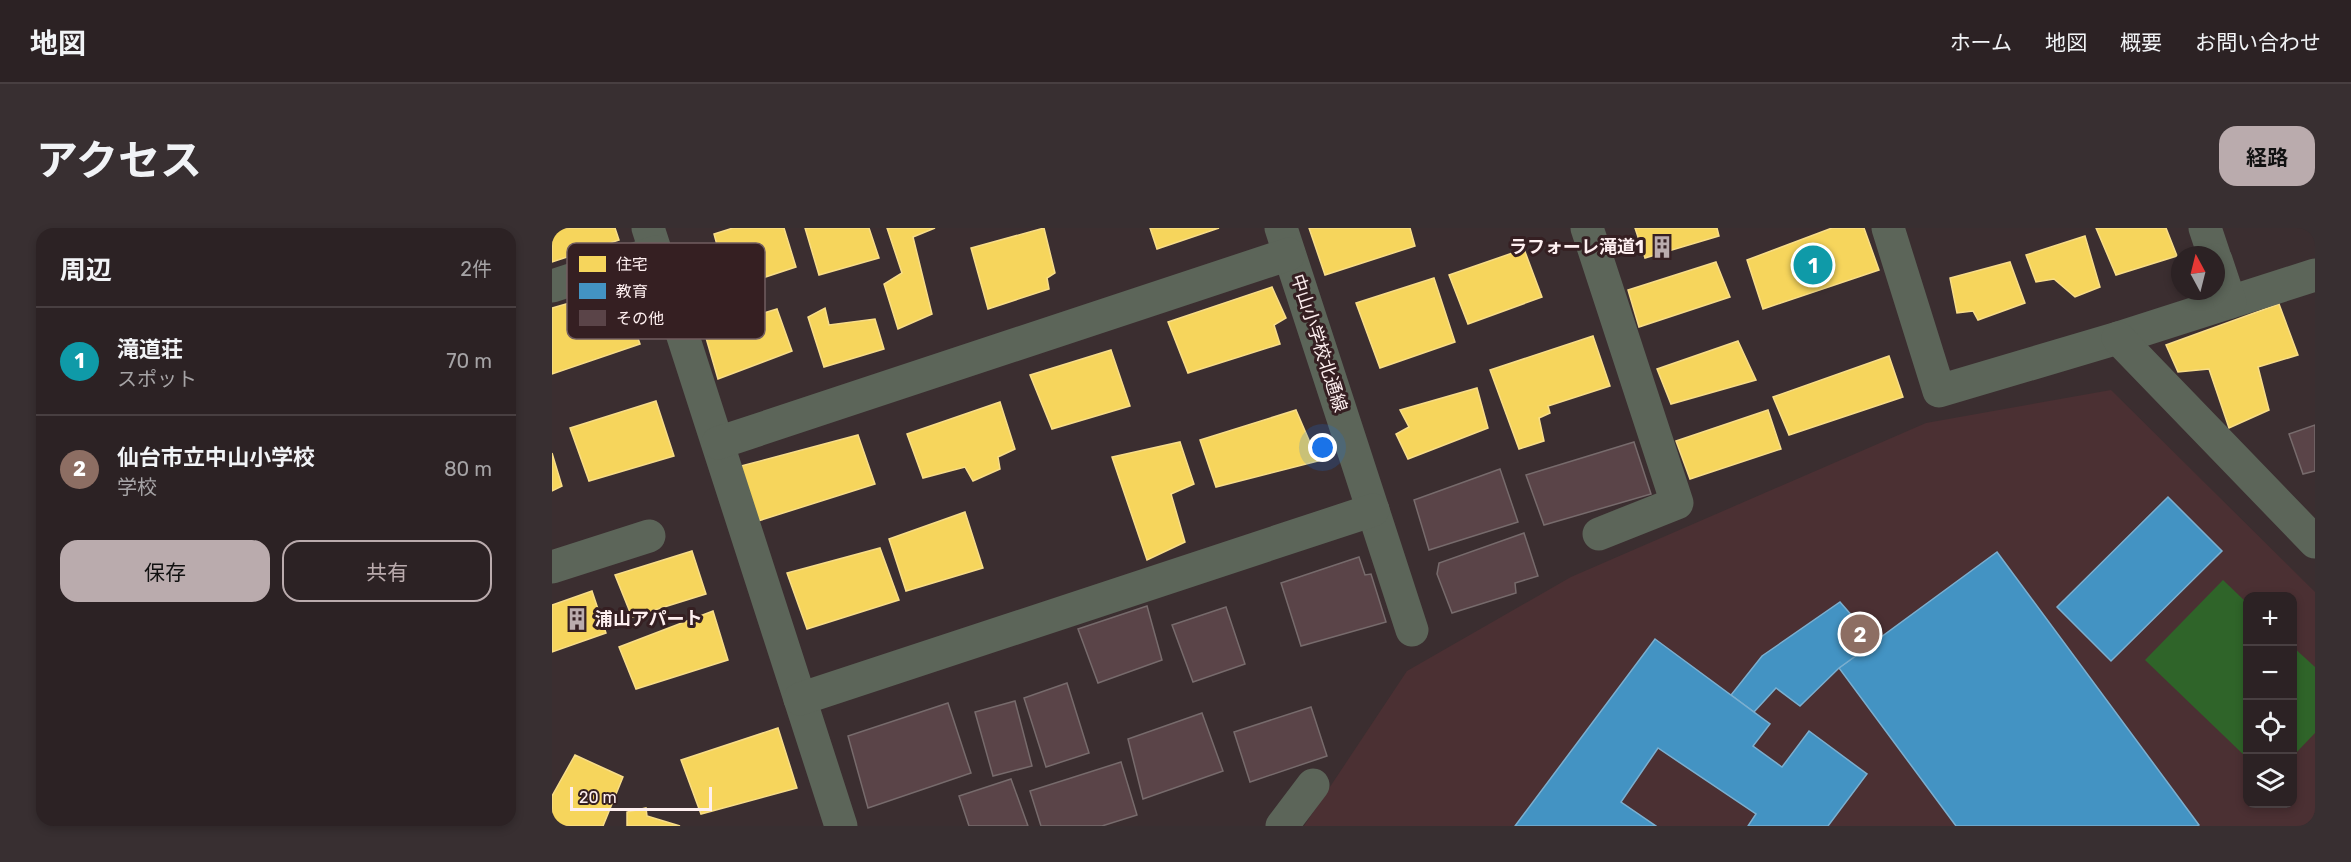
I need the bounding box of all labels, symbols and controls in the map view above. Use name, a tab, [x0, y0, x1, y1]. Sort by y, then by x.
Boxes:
text: 地図	[30, 27, 86, 60]
text: ホーム	[1950, 30, 2012, 55]
text: 地図	[2045, 30, 2087, 55]
text: 概要	[2120, 30, 2162, 55]
text: お問い合わせ	[2195, 30, 2321, 55]
button: 経路	[2219, 126, 2315, 186]
text: アクセス	[36, 136, 202, 186]
building icon: ラフォーレ滝道1	[1649, 234, 1675, 260]
place label: ラフォーレ滝道1	[1509, 236, 1644, 258]
legend	[567, 243, 765, 339]
pin: 1	[1794, 243, 1832, 288]
north arrow	[2171, 246, 2225, 300]
text: 周辺	[60, 255, 112, 286]
text: 住宅	[616, 255, 648, 274]
text: 2件	[460, 257, 492, 281]
street label: 中山小学校北通線	[1286, 271, 1352, 415]
text: 教育	[616, 282, 648, 301]
text: その他	[616, 309, 664, 328]
text: 滝道荘	[117, 336, 183, 363]
text: 1	[75, 349, 84, 373]
text: 70 m	[446, 349, 492, 373]
text: スポット	[117, 367, 197, 391]
your location	[1308, 433, 1337, 462]
text: 仙台市立中山小学校	[117, 444, 315, 471]
text: 2	[73, 457, 86, 481]
text: 80 m	[444, 457, 492, 481]
text: 学校	[117, 475, 157, 499]
button: 保存	[60, 540, 270, 602]
button: 共有	[282, 540, 492, 602]
map controls	[2243, 592, 2297, 808]
button: +	[2243, 592, 2297, 646]
building icon: 浦山アパート	[564, 606, 590, 632]
place label: 浦山アパート	[595, 608, 703, 630]
pin: 2	[1840, 612, 1880, 656]
button: −	[2243, 646, 2297, 700]
button: locate	[2243, 700, 2297, 754]
button: layers	[2243, 754, 2297, 808]
scale bar	[570, 784, 712, 812]
text: 20 m	[579, 788, 617, 807]

